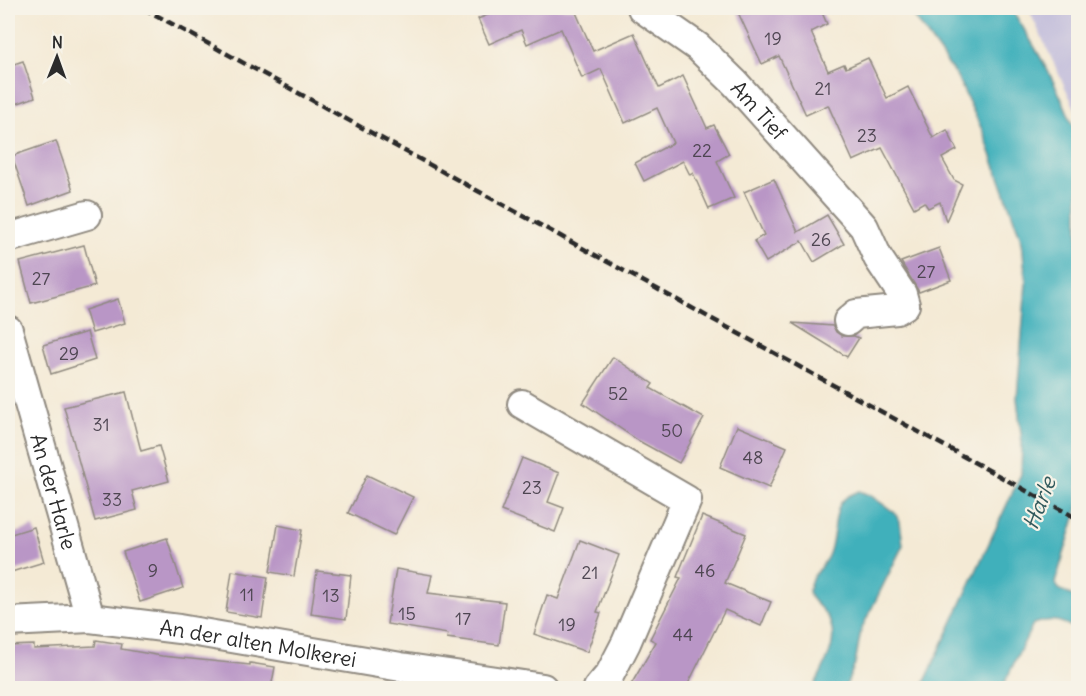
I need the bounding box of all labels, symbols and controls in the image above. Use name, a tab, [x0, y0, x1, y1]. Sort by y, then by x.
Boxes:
north arrow	[27, 27, 87, 87]
house number: 19	[764, 27, 782, 50]
text: N	[52, 32, 63, 52]
street label: Am Tief	[725, 75, 794, 146]
house number: 21	[814, 77, 832, 100]
house number: 23	[857, 124, 877, 147]
house number: 22	[692, 139, 712, 162]
house number: 26	[811, 228, 831, 251]
house number: 27	[917, 260, 936, 283]
house number: 27	[32, 267, 51, 290]
house number: 29	[59, 342, 79, 365]
house number: 52	[608, 382, 628, 405]
house number: 31	[92, 413, 110, 436]
house number: 50	[661, 419, 683, 442]
street label: An der Harle	[25, 430, 83, 553]
house number: 48	[743, 446, 763, 469]
water label: Harle	[1016, 471, 1063, 533]
house number: 23	[522, 476, 542, 499]
house number: 33	[102, 488, 122, 511]
house number: 9	[148, 559, 158, 582]
house number: 46	[695, 559, 715, 582]
house number: 21	[581, 561, 599, 584]
house number: 11	[240, 583, 254, 606]
house number: 13	[322, 584, 340, 607]
house number: 15	[398, 602, 416, 625]
house number: 17	[455, 607, 471, 630]
street label: An der alten Molkerei	[158, 613, 359, 673]
house number: 19	[558, 613, 576, 636]
house number: 44	[673, 623, 693, 646]

